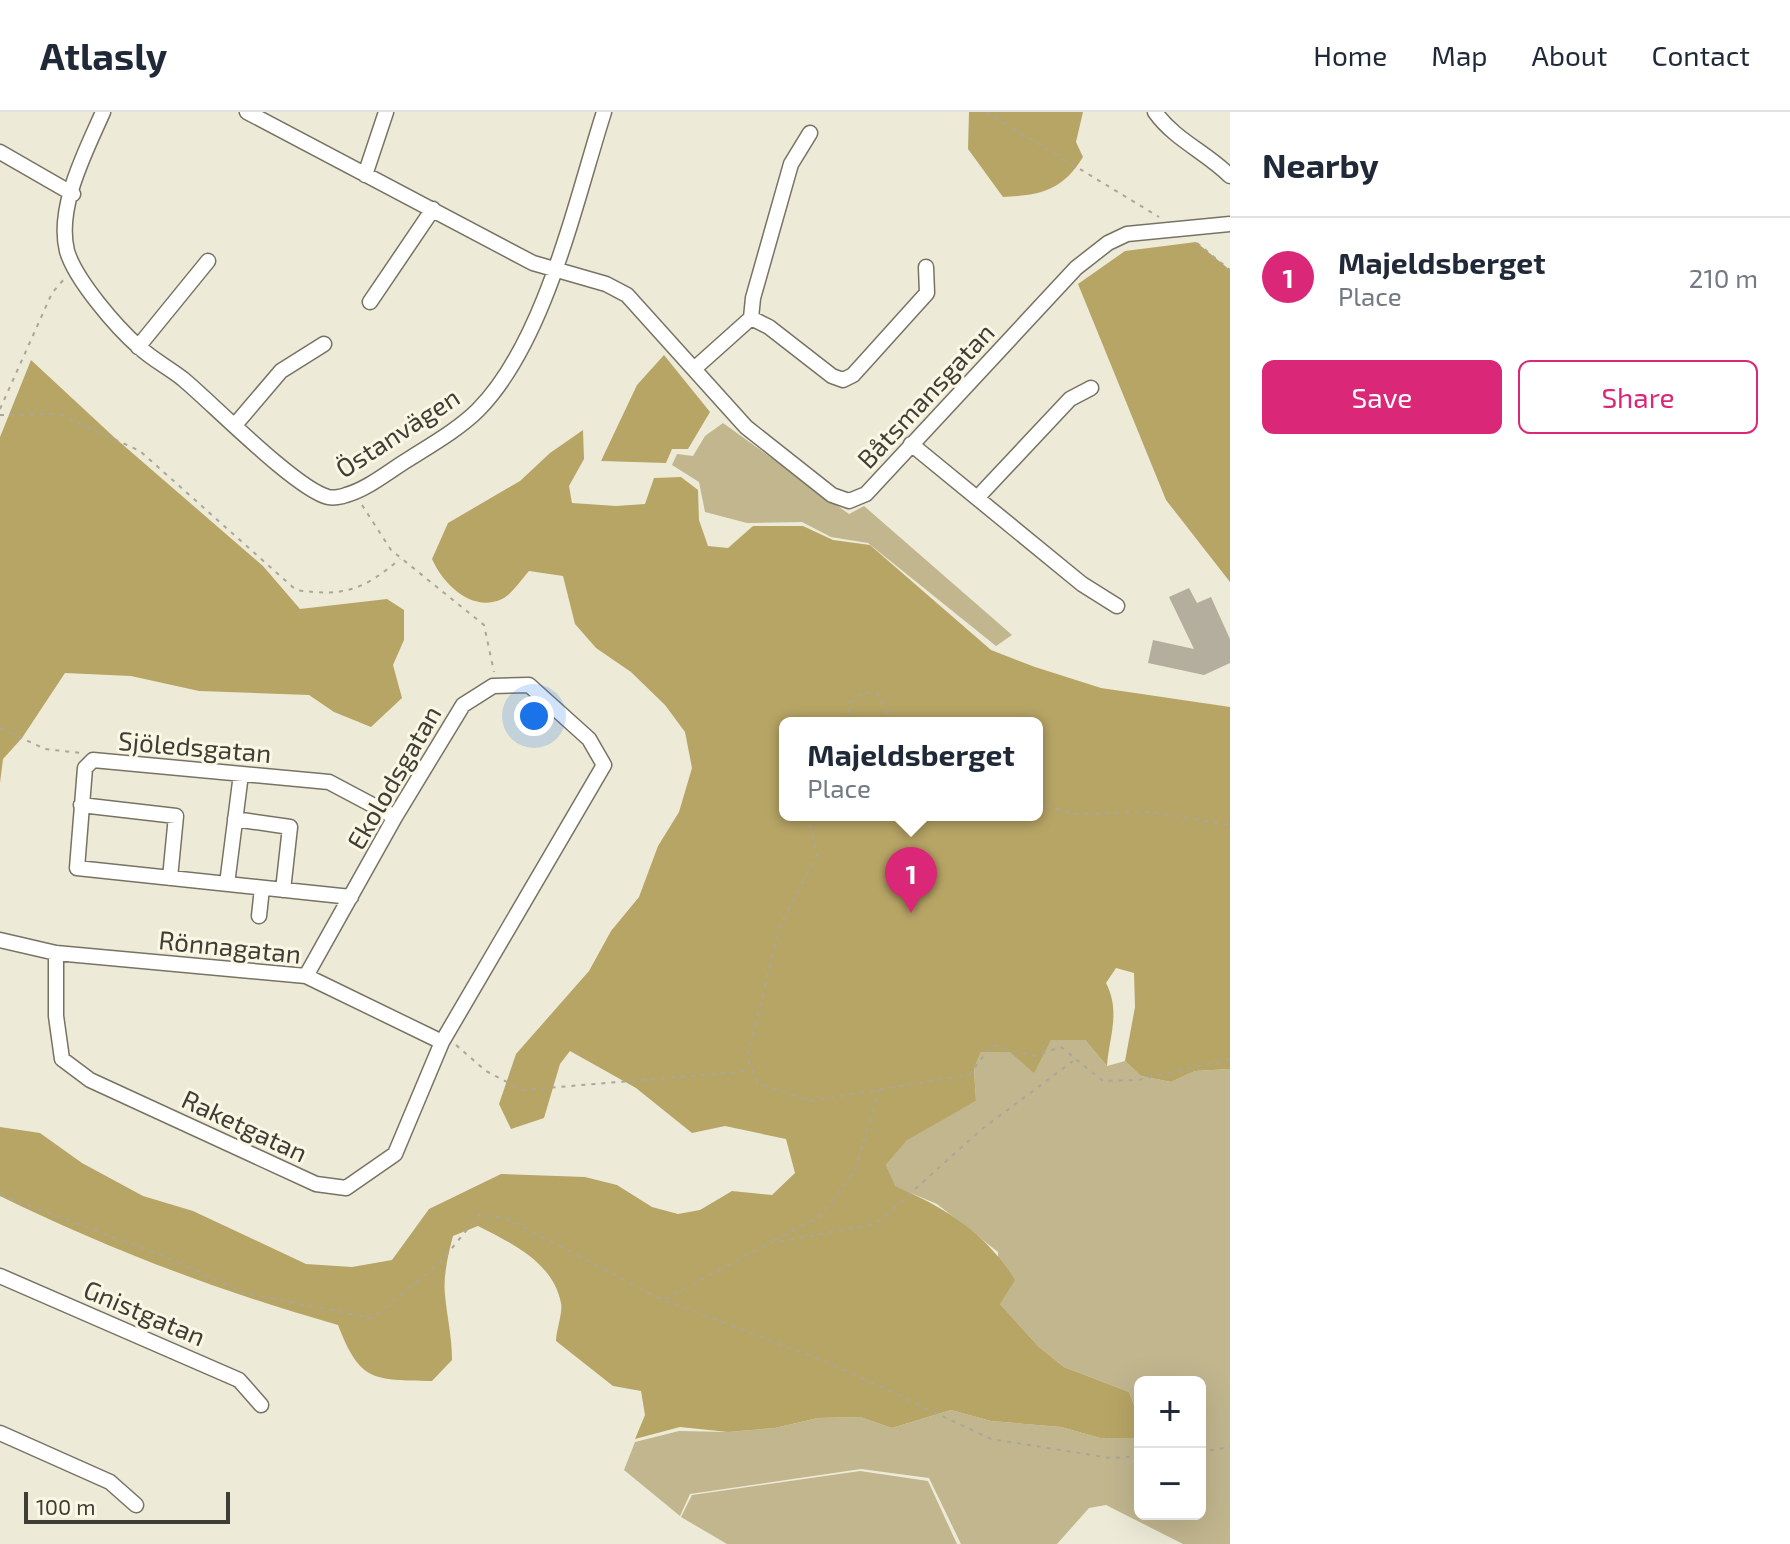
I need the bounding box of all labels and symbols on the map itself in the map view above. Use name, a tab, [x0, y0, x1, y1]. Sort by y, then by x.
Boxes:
street label: Båtsmansgatan	[850, 316, 1000, 474]
street label: Östanvägen	[329, 381, 465, 483]
your location	[514, 696, 554, 736]
street label: Ekolodsgatan	[339, 700, 447, 854]
street label: Sjöledsgatan	[117, 724, 273, 768]
pin: 1	[885, 847, 937, 913]
street label: Rönnagatan	[157, 923, 303, 969]
street label: Raketgatan	[177, 1082, 313, 1168]
street label: Gnistgatan	[80, 1273, 210, 1351]
scale bar	[24, 1488, 230, 1524]

